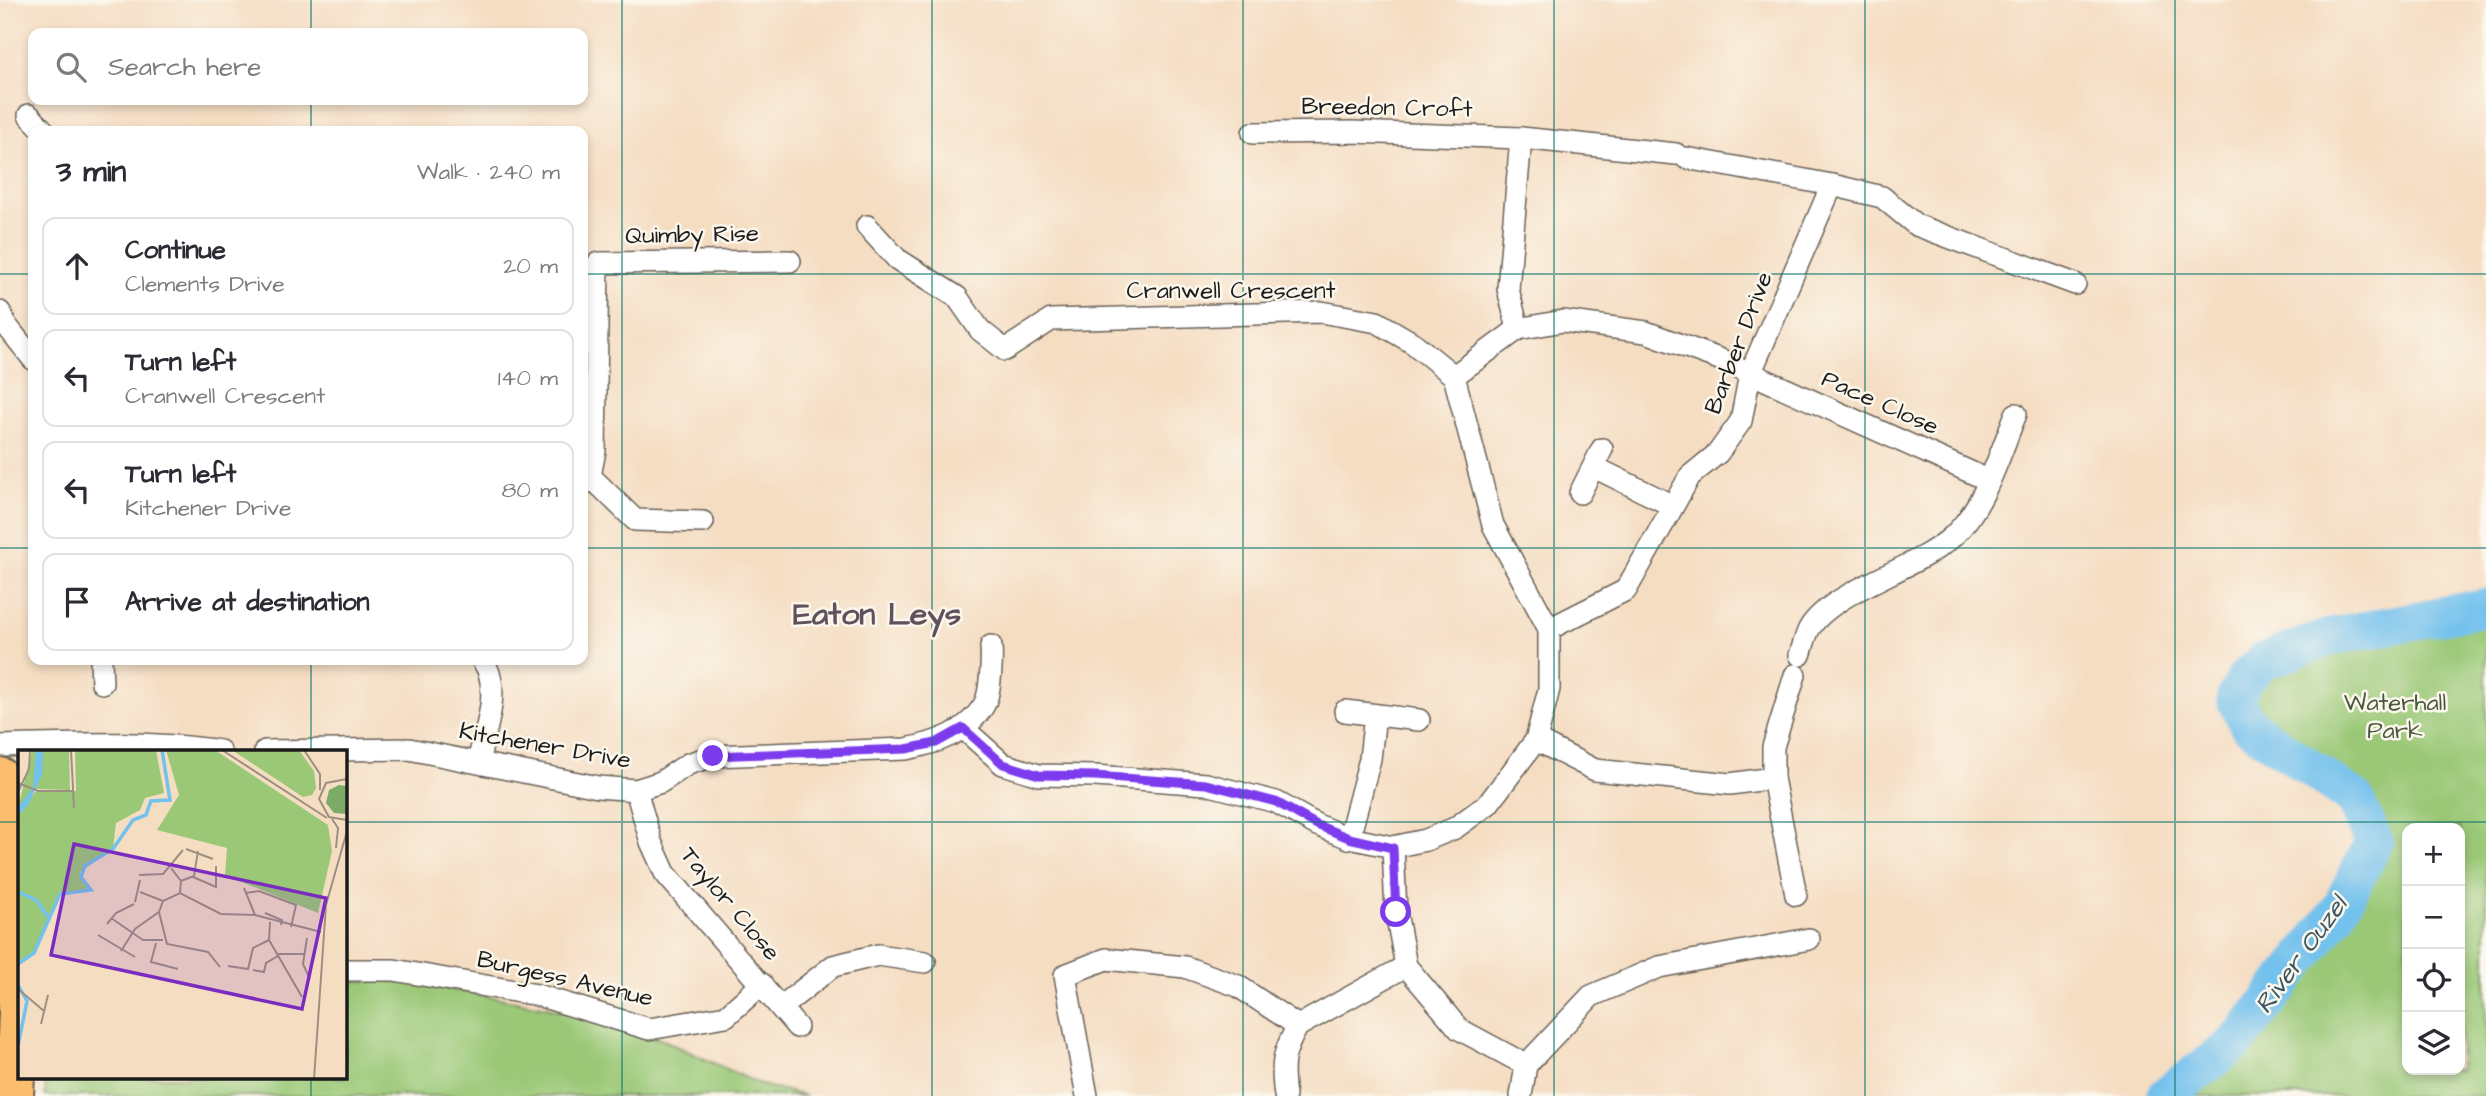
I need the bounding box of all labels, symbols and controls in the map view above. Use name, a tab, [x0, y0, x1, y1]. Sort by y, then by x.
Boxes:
search box	[28, 28, 588, 105]
icon: search	[52, 48, 90, 86]
text: Search here	[108, 49, 261, 85]
street label: Breedon Croft	[1301, 90, 1473, 126]
text: 3 min	[56, 151, 126, 193]
text: Walk · 240 m	[417, 156, 560, 188]
street label: Quimby Rise	[625, 217, 759, 254]
text: Continue	[125, 232, 226, 268]
icon: ahead	[58, 247, 96, 285]
text: 20 m	[503, 250, 558, 282]
street label: Barber Drive	[1696, 267, 1782, 419]
text: Clements Drive	[125, 268, 285, 300]
street label: Cranwell Crescent	[1126, 274, 1336, 308]
text: Turn left	[125, 344, 236, 380]
icon: left	[58, 359, 96, 397]
text: 140 m	[498, 362, 558, 394]
street label: Pace Close	[1816, 362, 1944, 444]
text: Cranwell Crescent	[125, 380, 325, 412]
text: Turn left	[125, 456, 236, 492]
icon: left	[58, 471, 96, 509]
text: 80 m	[501, 474, 558, 506]
text: Kitchener Drive	[125, 492, 291, 524]
icon: arrive	[58, 583, 96, 621]
text: Arrive at destination	[125, 584, 370, 620]
district label: Eaton Leys	[793, 592, 961, 638]
park label: Waterhall Park	[2344, 686, 2446, 748]
street label: Kitchener Drive	[457, 714, 633, 778]
route end	[697, 740, 728, 771]
inset map	[18, 750, 346, 1078]
map controls	[2402, 823, 2465, 1075]
button: +	[2402, 823, 2465, 886]
street label: Taylor Close	[671, 840, 788, 969]
button: −	[2402, 886, 2465, 949]
water label: River Ouzel	[2246, 887, 2357, 1021]
route start	[1380, 896, 1411, 927]
street label: Burgess Avenue	[473, 942, 656, 1017]
button: locate	[2402, 949, 2465, 1012]
button: layers	[2402, 1012, 2465, 1075]

